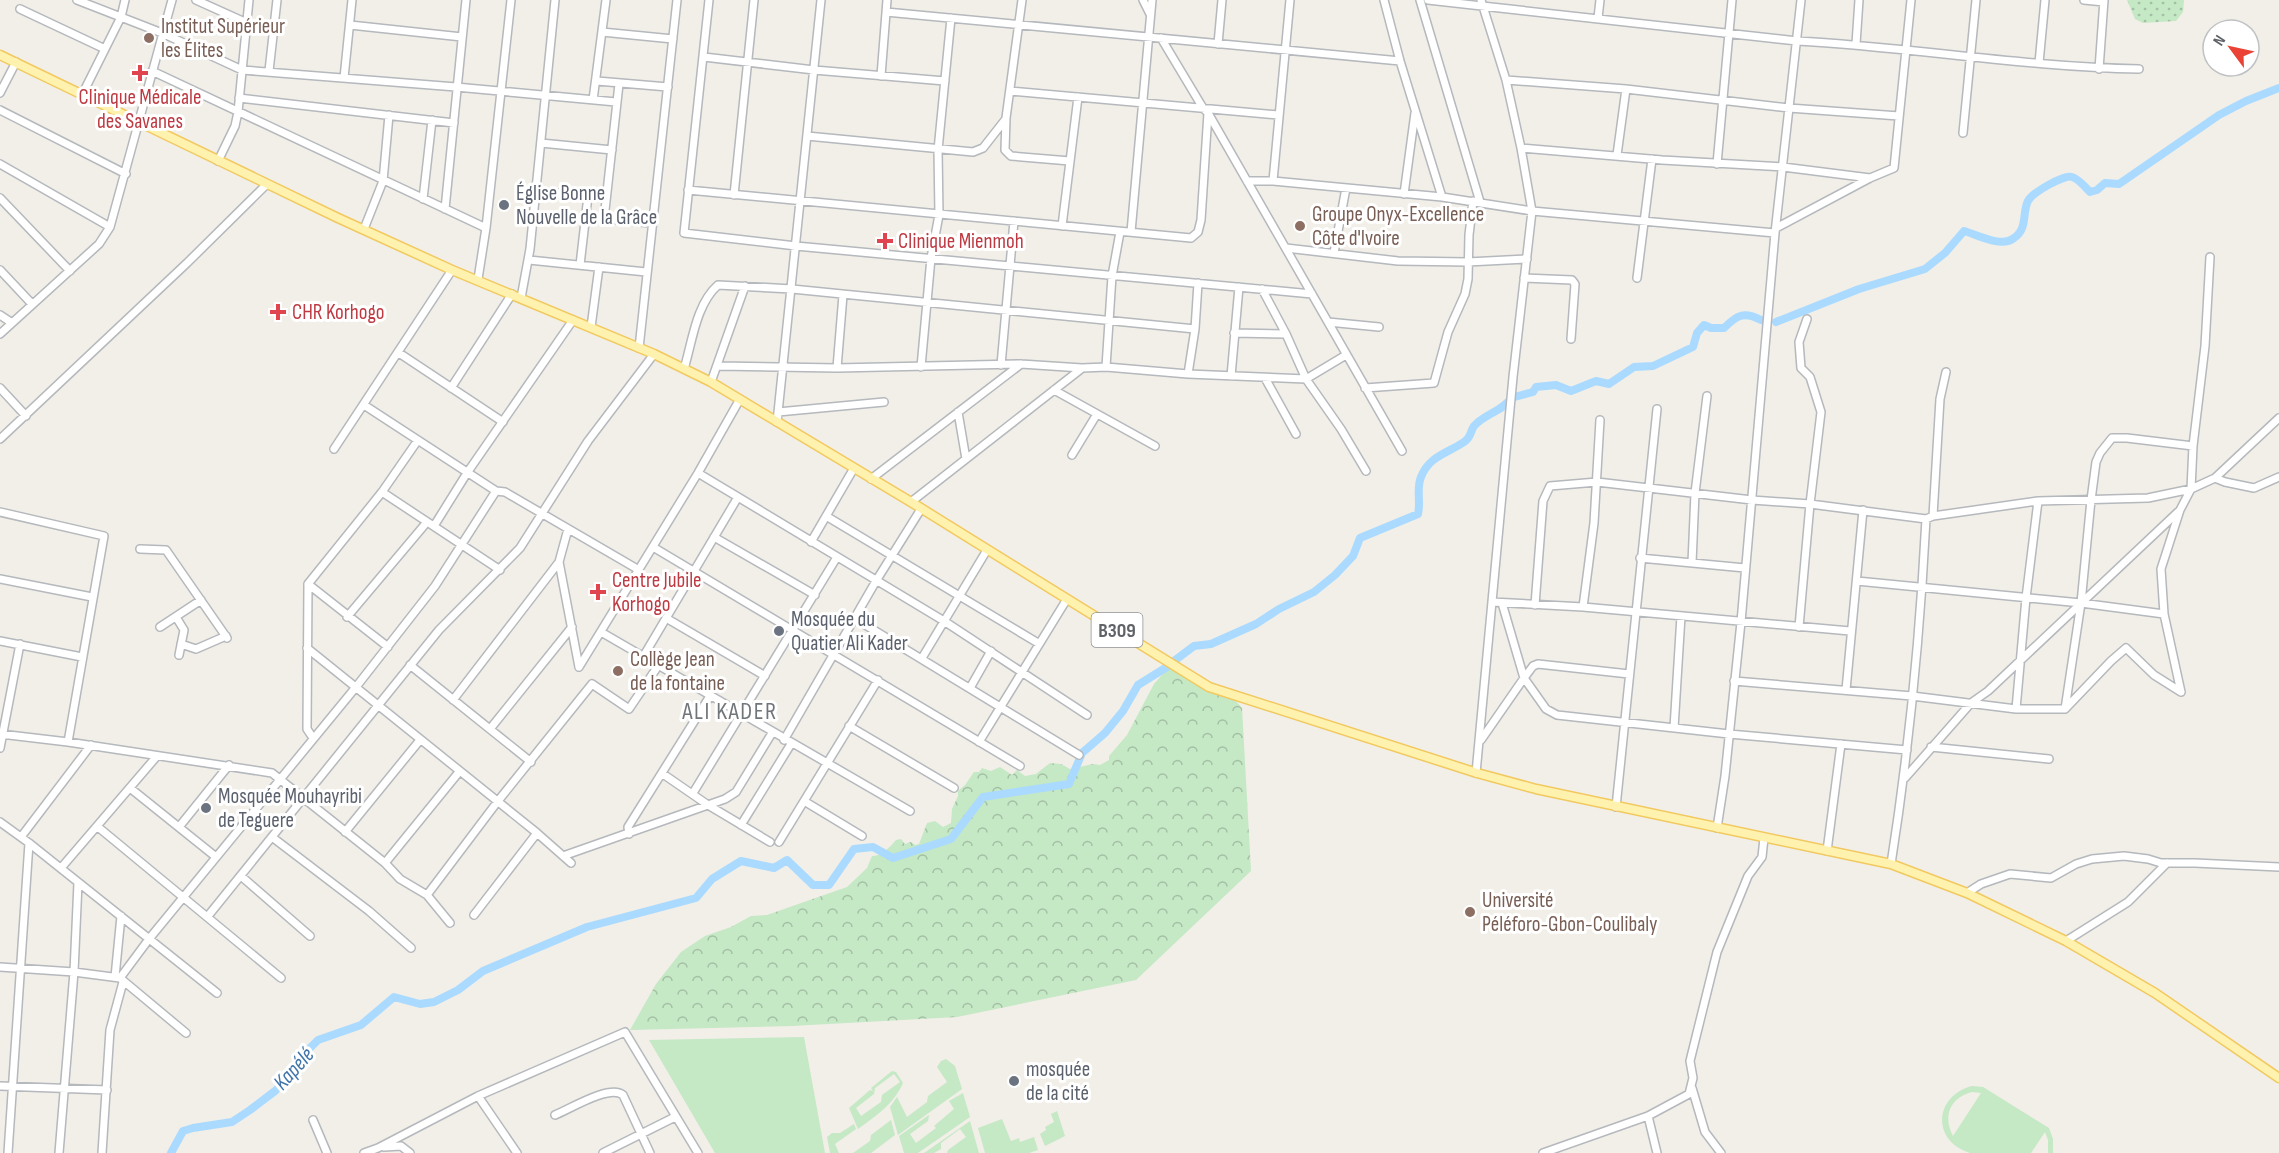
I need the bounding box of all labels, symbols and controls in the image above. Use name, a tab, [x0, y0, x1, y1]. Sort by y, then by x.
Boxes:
place label: Institut Supérieur les Élites	[161, 14, 285, 63]
north arrow	[2201, 18, 2261, 78]
marker: Institut Supérieur les Élites	[142, 31, 156, 45]
text: N	[2209, 32, 2230, 49]
marker: Clinique Médicale des Savanes	[131, 64, 149, 82]
place label: Clinique Médicale des Savanes	[79, 85, 201, 134]
place label: Église Bonne Nouvelle de la Grâce	[516, 181, 657, 230]
marker: Église Bonne Nouvelle de la Grâce	[497, 198, 511, 212]
place label: Groupe Onyx-Excellence Côte d'Ivoire	[1312, 202, 1484, 251]
marker: Groupe Onyx-Excellence Côte d'Ivoire	[1293, 219, 1307, 233]
place label: Clinique Mienmoh	[898, 229, 1024, 254]
marker: Clinique Mienmoh	[876, 232, 894, 250]
place label: CHR Korhogo	[292, 300, 384, 325]
marker: CHR Korhogo	[269, 303, 287, 321]
place label: Centre Jubile Korhogo	[612, 568, 702, 617]
marker: Centre Jubile Korhogo	[589, 583, 607, 601]
place label: Mosquée du Quatier Ali Kader	[791, 607, 908, 656]
road number: B309	[1092, 613, 1142, 647]
marker: Mosquée du Quatier Ali Kader	[772, 624, 786, 638]
place label: Collège Jean de la fontaine	[630, 647, 725, 696]
marker: Collège Jean de la fontaine	[611, 664, 625, 678]
district label: ALI KADER	[681, 697, 778, 726]
place label: Mosquée Mouhayribi de Teguere	[218, 784, 362, 833]
marker: Mosquée Mouhayribi de Teguere	[199, 801, 213, 815]
place label: Université Péléforo-Gbon-Coulibaly	[1482, 888, 1657, 937]
marker: Université Péléforo-Gbon-Coulibaly	[1463, 905, 1477, 919]
water label: Kapélé	[268, 1042, 321, 1096]
place label: mosquée de la cité	[1026, 1057, 1090, 1106]
marker: mosquée de la cité	[1007, 1074, 1021, 1088]

